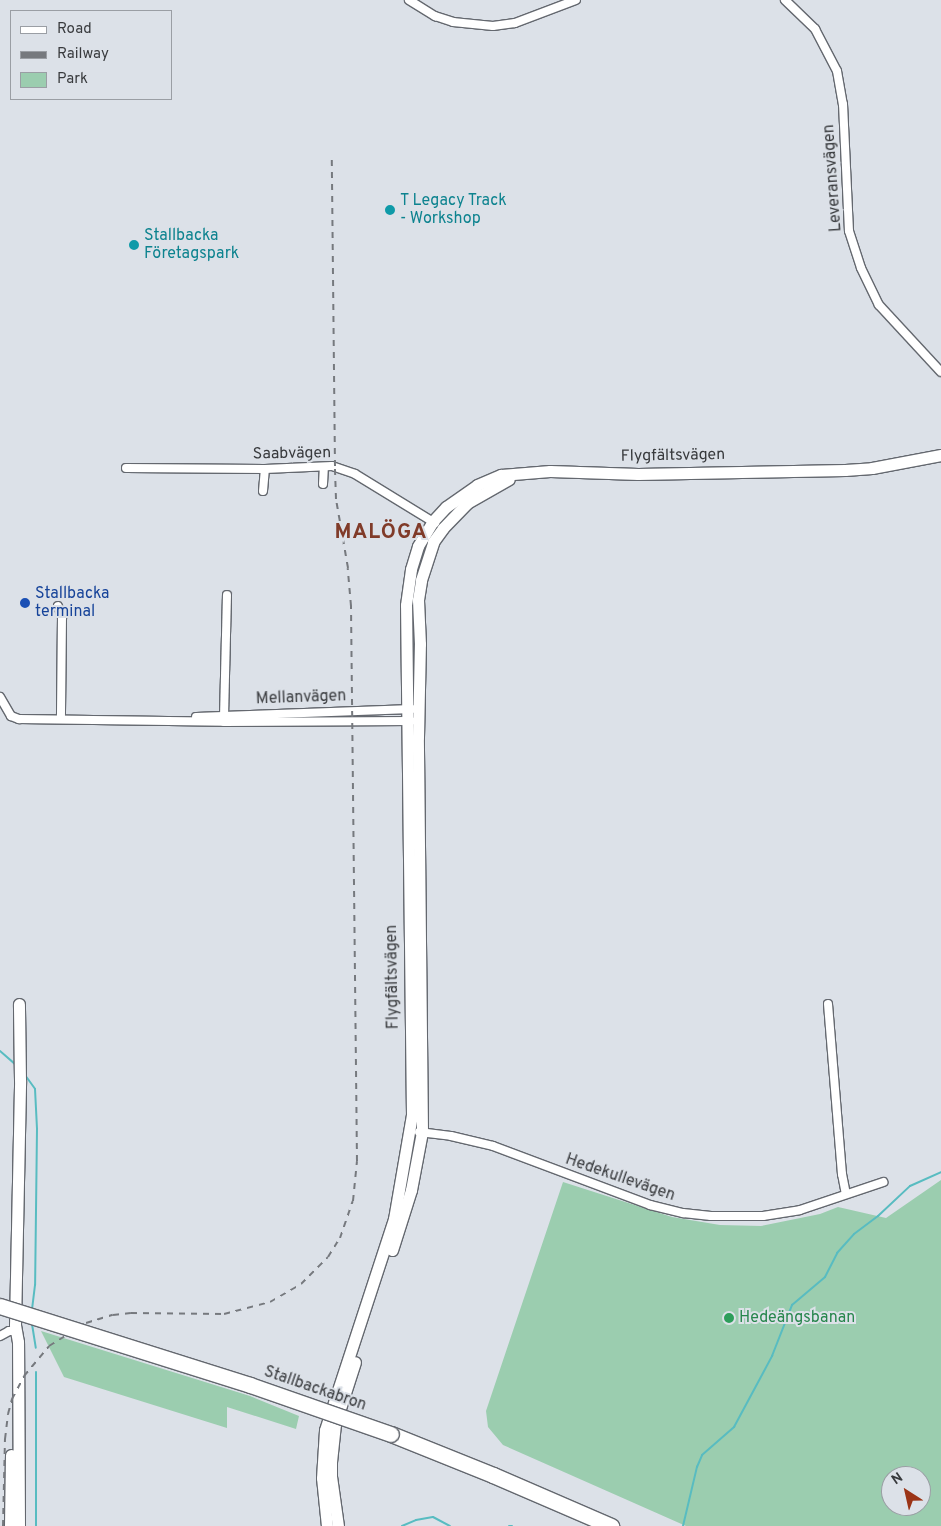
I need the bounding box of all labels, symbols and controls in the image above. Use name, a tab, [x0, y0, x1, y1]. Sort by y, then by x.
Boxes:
legend	[10, 10, 172, 100]
text: Road	[57, 20, 92, 39]
text: Railway	[57, 45, 109, 64]
text: Park	[57, 70, 88, 89]
street label: Leveransvägen	[820, 124, 846, 232]
place label: T Legacy Track - Workshop	[400, 191, 508, 229]
marker: T Legacy Track - Workshop	[384, 204, 396, 216]
place label: Stallbacka Företagspark	[144, 226, 239, 264]
marker: Stallbacka Företagspark	[128, 239, 140, 251]
street label: Saabvägen	[253, 444, 331, 464]
street label: Flygfältsvägen	[621, 445, 725, 467]
district label: MALÖGA	[334, 520, 428, 546]
place label: Stallbacka terminal	[35, 584, 109, 622]
marker: Stallbacka terminal	[19, 597, 31, 609]
street label: Mellanvägen	[255, 687, 347, 709]
street label: Flygfältsvägen	[382, 925, 404, 1029]
street label: Hedekullevägen	[563, 1150, 677, 1206]
place label: Hedeängsbanan	[739, 1308, 855, 1328]
marker: Hedeängsbanan	[723, 1312, 735, 1324]
street label: Stallbackabron	[261, 1362, 369, 1416]
north arrow	[881, 1466, 931, 1516]
text: N	[889, 1469, 907, 1489]

